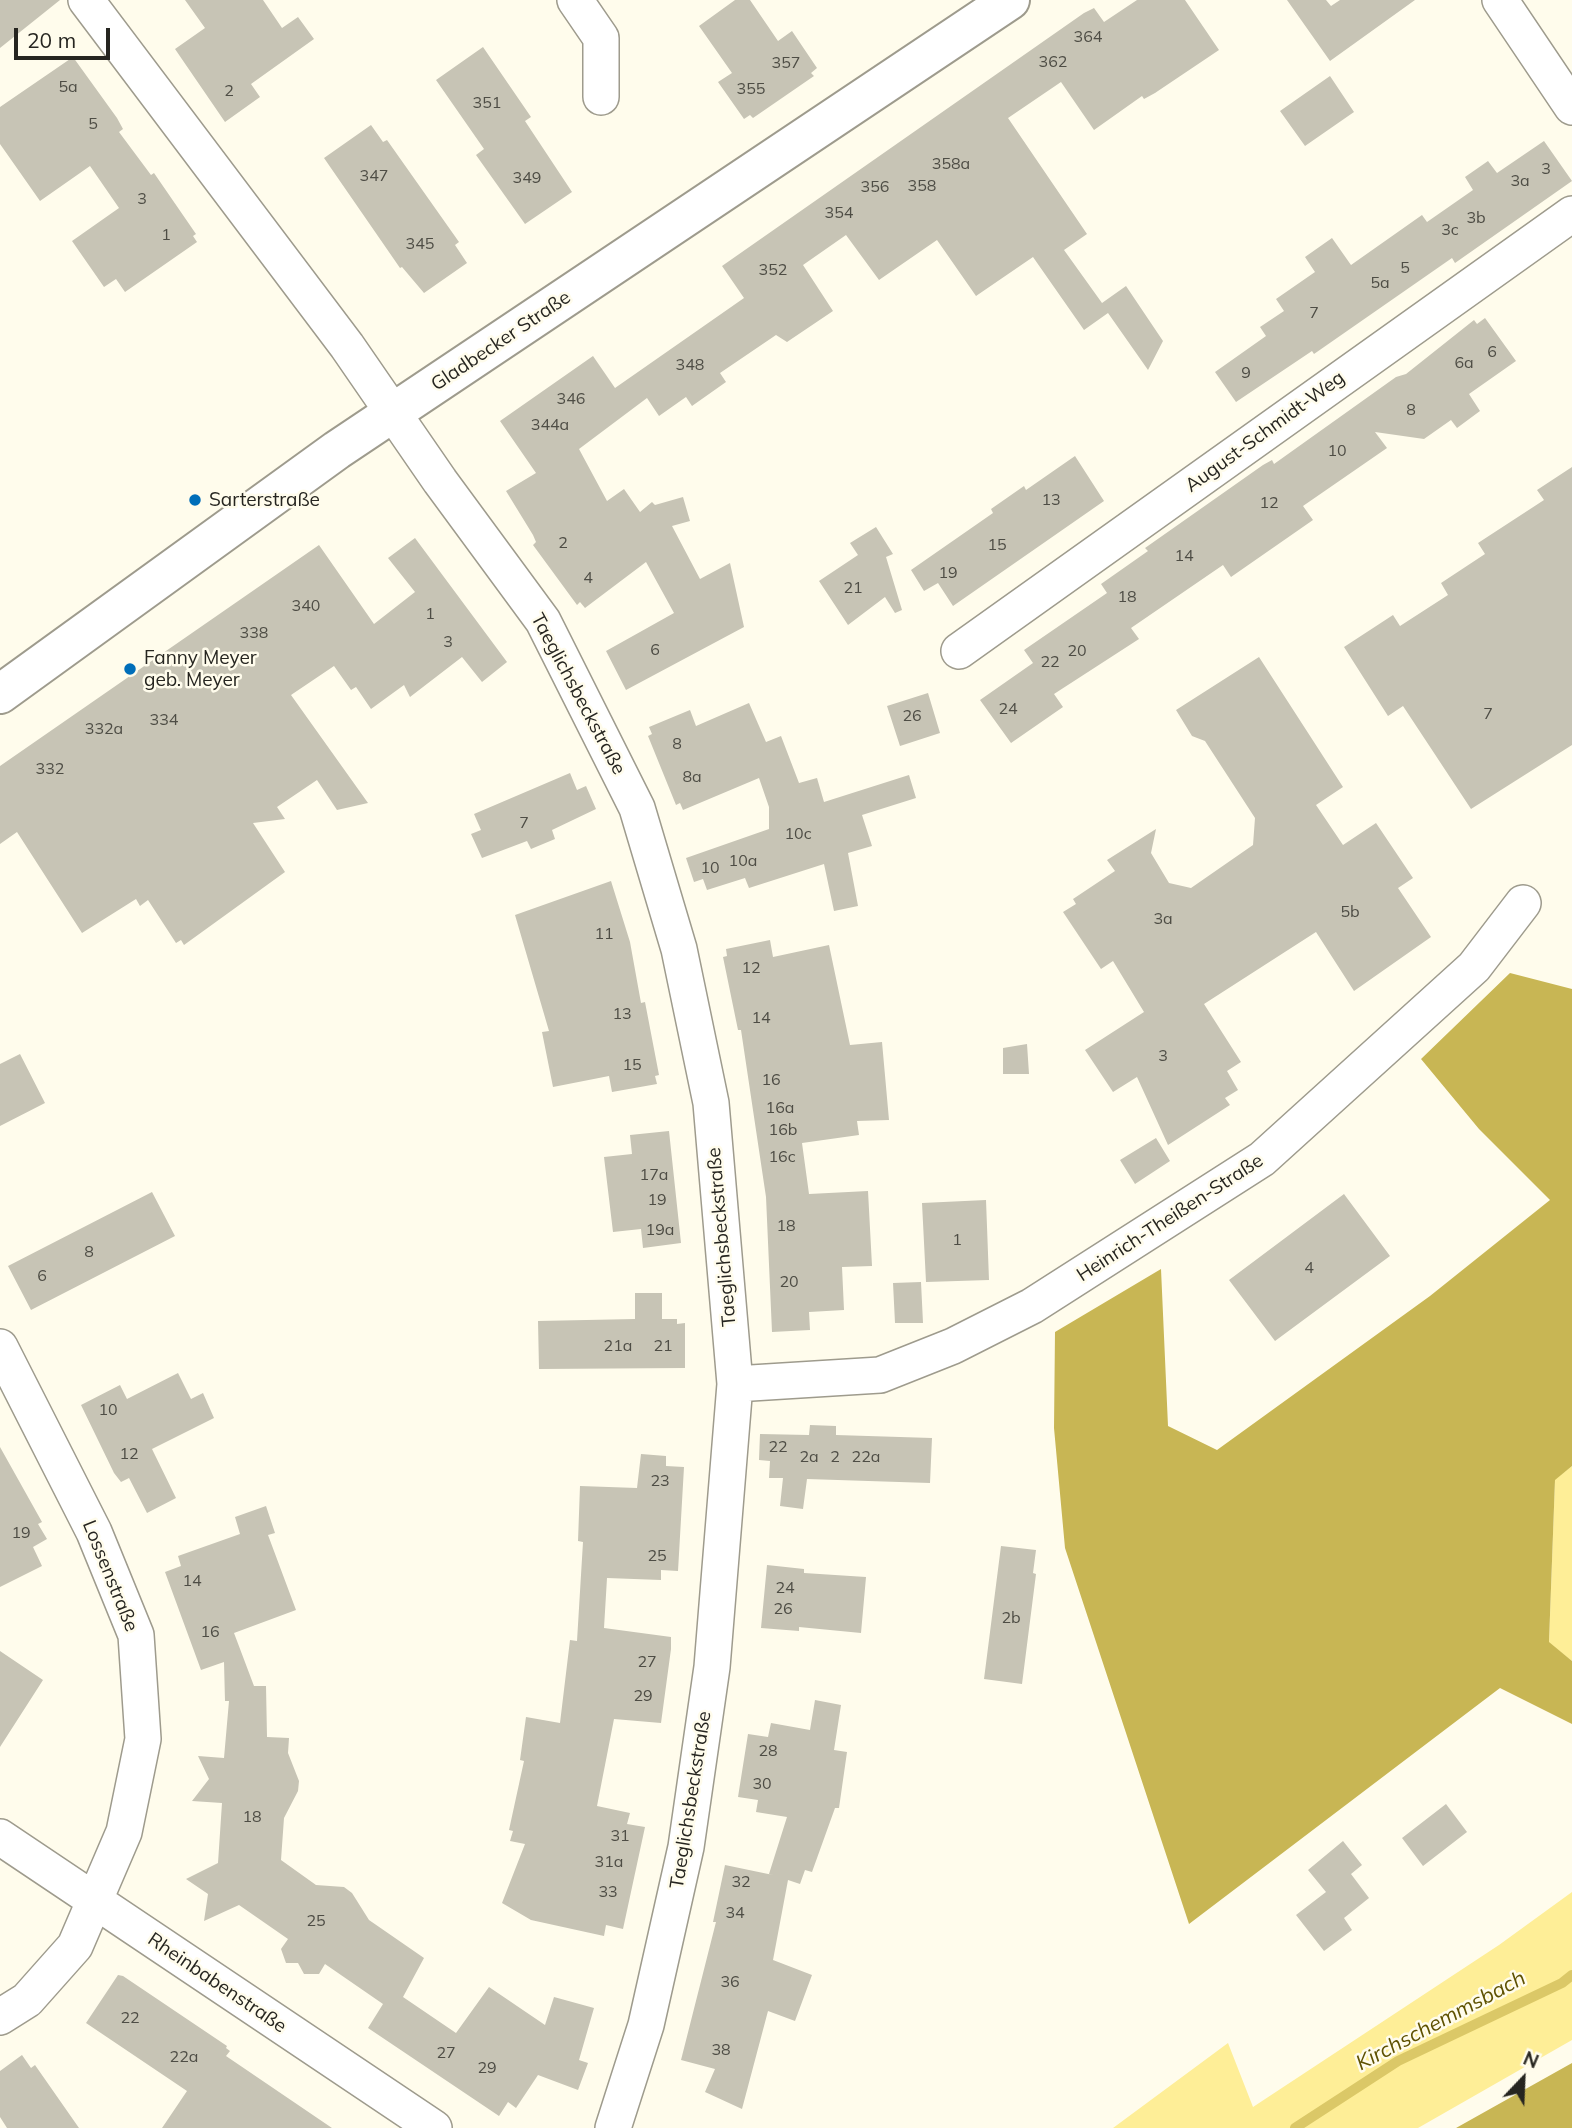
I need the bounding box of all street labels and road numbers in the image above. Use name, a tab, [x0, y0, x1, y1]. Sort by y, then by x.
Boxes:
street label: Gladbecker Straße	[427, 286, 575, 396]
street label: August-Schmidt-Weg	[1181, 367, 1349, 497]
street label: Taeglichsbeckstraße	[526, 609, 630, 779]
street label: Taeglichsbeckstraße	[703, 1147, 741, 1327]
street label: Heinrich-Theißen-Straße	[1073, 1149, 1267, 1287]
street label: Lossenstraße	[77, 1517, 143, 1635]
street label: Taeglichsbeckstraße	[666, 1710, 716, 1890]
street label: Rheinbabenstraße	[143, 1928, 291, 2038]

